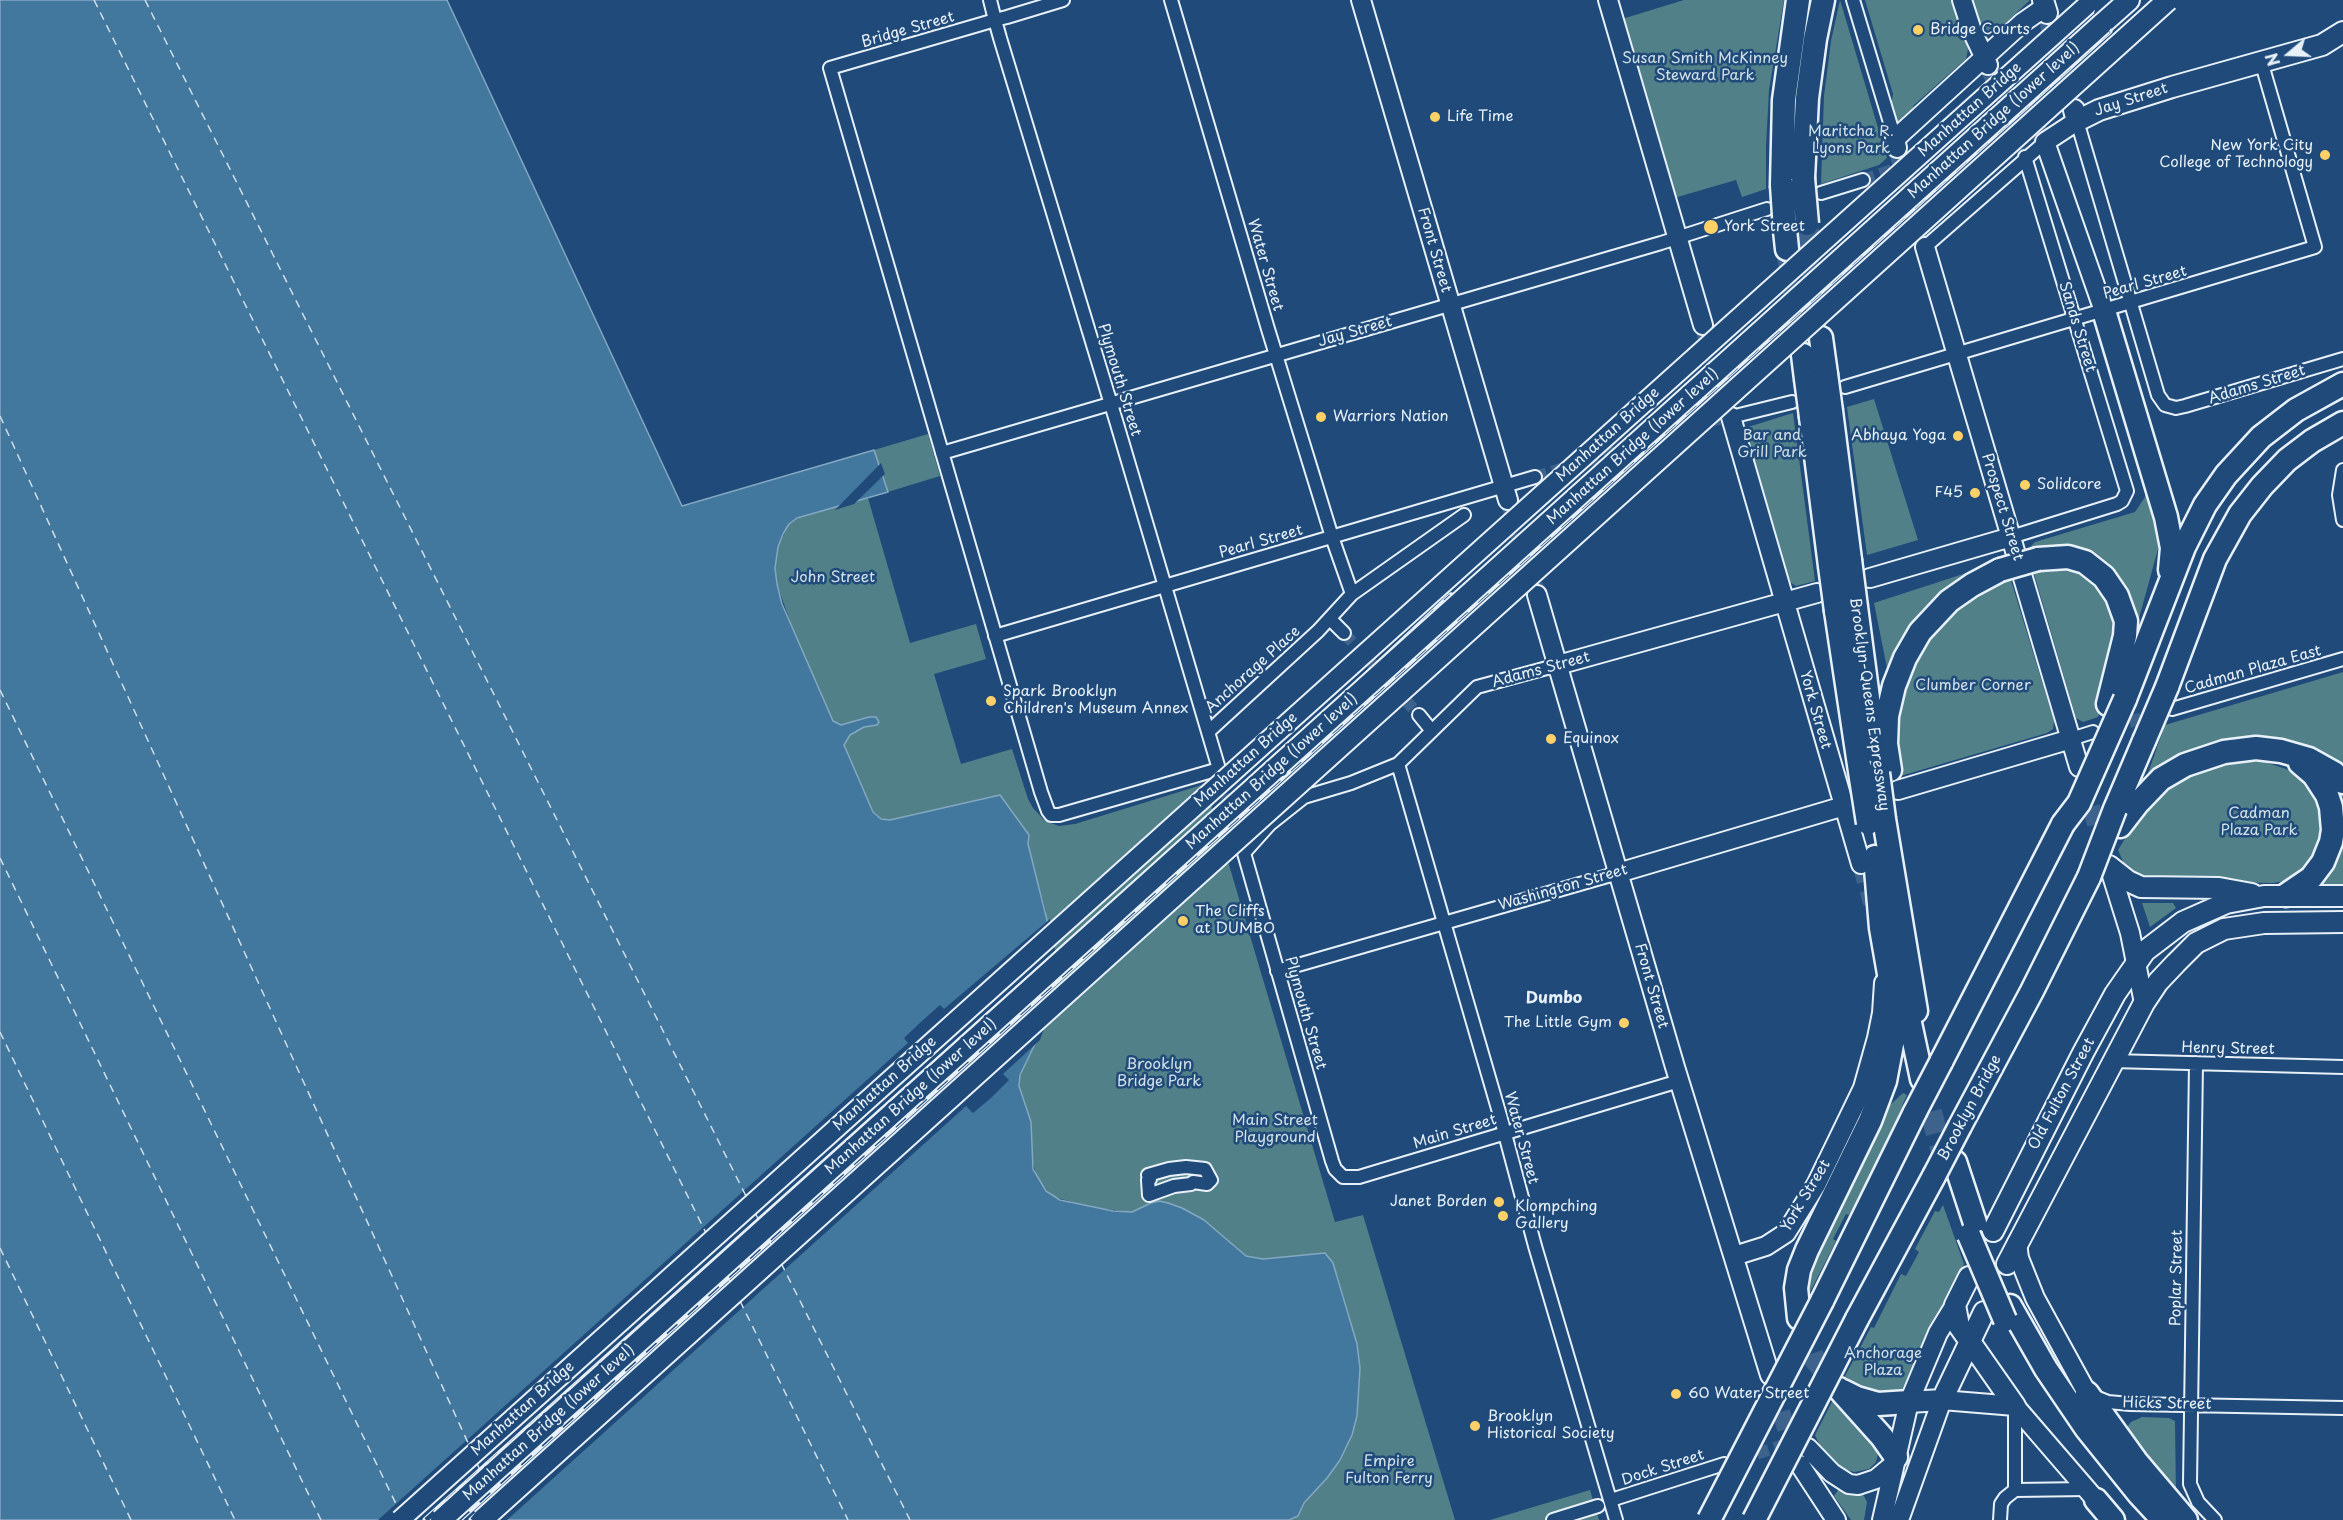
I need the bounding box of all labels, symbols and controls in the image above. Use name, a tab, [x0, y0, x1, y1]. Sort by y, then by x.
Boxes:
street label: Bridge Street	[859, 8, 957, 52]
place label: Bridge Courts	[1930, 21, 2030, 39]
marker: Bridge Courts	[1911, 23, 1925, 37]
north arrow	[2259, 24, 2319, 84]
street label: Manhattan Bridge (lower level)	[1904, 39, 2084, 203]
park label: Susan Smith McKinney Steward Park	[1622, 50, 1788, 85]
text: N	[2259, 50, 2285, 70]
street label: Manhattan Bridge	[1915, 59, 2025, 161]
street label: Jay Street	[2092, 80, 2170, 120]
place label: Life Time	[1447, 108, 1513, 126]
marker: Life Time	[1428, 110, 1442, 124]
park label: Maritcha R. Lyons Park	[1808, 123, 1894, 158]
place label: New York City College of Technology	[2159, 137, 2313, 172]
marker: New York City College of Technology	[2318, 148, 2332, 162]
street label: Front Street	[1413, 205, 1455, 295]
street label: Water Street	[1243, 217, 1287, 313]
marker: York Street	[1702, 218, 1720, 236]
place label: York Street	[1724, 218, 1805, 236]
street label: Pearl Street	[2101, 262, 2189, 304]
street label: Sands Street	[2055, 280, 2099, 374]
street label: Jay Street	[1316, 313, 1394, 351]
street label: Plymouth Street	[1093, 321, 1145, 439]
street label: Adams Street	[2206, 362, 2308, 408]
street label: Manhattan Bridge (lower level)	[1543, 365, 1723, 529]
street label: Manhattan Bridge	[1553, 384, 1663, 486]
place label: Warriors Nation	[1333, 408, 1449, 426]
marker: Warriors Nation	[1314, 410, 1328, 424]
park label: Bar and Grill Park	[1737, 427, 1807, 462]
place label: Abhaya Yoga	[1851, 427, 1946, 445]
marker: Abhaya Yoga	[1951, 429, 1965, 443]
street label: Prospect Street	[1977, 451, 2027, 563]
place label: Solidcore	[2037, 476, 2102, 494]
marker: Solidcore	[2018, 478, 2032, 492]
place label: F45	[1935, 484, 1963, 502]
marker: F45	[1968, 486, 1982, 500]
street label: Pearl Street	[1217, 521, 1305, 563]
park label: John Street	[791, 569, 875, 587]
street label: Brooklyn-Queens Expressway	[1845, 596, 1893, 812]
street label: Anchorage Place	[1202, 623, 1304, 717]
street label: Cadman Plaza East	[2183, 642, 2323, 698]
street label: Adams Street	[1490, 648, 1592, 692]
street label: York Street	[1795, 669, 1835, 751]
park label: Clumber Corner	[1915, 677, 2031, 695]
place label: Spark Brooklyn Children's Museum Annex	[1003, 683, 1188, 718]
street label: Manhattan Bridge (lower level)	[1182, 690, 1362, 854]
marker: Spark Brooklyn Children's Museum Annex	[984, 694, 998, 708]
street label: Manhattan Bridge	[1191, 709, 1301, 811]
place label: Equinox	[1563, 730, 1619, 748]
marker: Equinox	[1544, 732, 1558, 746]
park label: Cadman Plaza Park	[2220, 805, 2298, 840]
street label: Washington Street	[1496, 861, 1630, 915]
place label: The Cliffs at DUMBO	[1195, 903, 1275, 938]
marker: The Cliffs at DUMBO	[1176, 914, 1190, 928]
street label: Front Street	[1630, 941, 1672, 1031]
street label: Plymouth Street	[1280, 954, 1330, 1072]
district label: Dumbo	[1526, 989, 1582, 1009]
place label: The Little Gym	[1504, 1014, 1612, 1032]
street label: Manhattan Bridge (lower level)	[821, 1015, 1001, 1179]
marker: The Little Gym	[1617, 1016, 1631, 1030]
street label: Manhattan Bridge	[830, 1033, 940, 1135]
street label: Old Fulton Street	[2025, 1035, 2099, 1153]
street label: Henry Street	[2181, 1039, 2275, 1059]
street label: Brooklyn Bridge	[1935, 1052, 2005, 1164]
park label: Brooklyn Bridge Park	[1117, 1056, 1201, 1091]
street label: Water Street	[1500, 1090, 1542, 1186]
street label: Main Street	[1411, 1111, 1499, 1153]
park label: Main Street Playground	[1232, 1112, 1318, 1147]
street label: York Street	[1777, 1157, 1835, 1235]
place label: Janet Borden	[1390, 1193, 1487, 1211]
marker: Janet Borden	[1492, 1195, 1506, 1209]
place label: Klompching Gallery	[1515, 1198, 1597, 1233]
marker: Klompching Gallery	[1496, 1209, 1510, 1223]
street label: Poplar Street	[2167, 1230, 2187, 1326]
street label: Manhattan Bridge (lower level)	[459, 1341, 639, 1505]
park label: Anchorage Plaza	[1844, 1345, 1922, 1380]
street label: Manhattan Bridge	[468, 1358, 578, 1460]
place label: 60 Water Street	[1688, 1385, 1809, 1403]
marker: 60 Water Street	[1669, 1387, 1683, 1401]
street label: Hicks Street	[2122, 1394, 2212, 1414]
place label: Brooklyn Historical Society	[1487, 1408, 1615, 1443]
marker: Brooklyn Historical Society	[1468, 1419, 1482, 1433]
street label: Dock Street	[1619, 1446, 1707, 1490]
park label: Empire Fulton Ferry	[1345, 1453, 1433, 1488]

